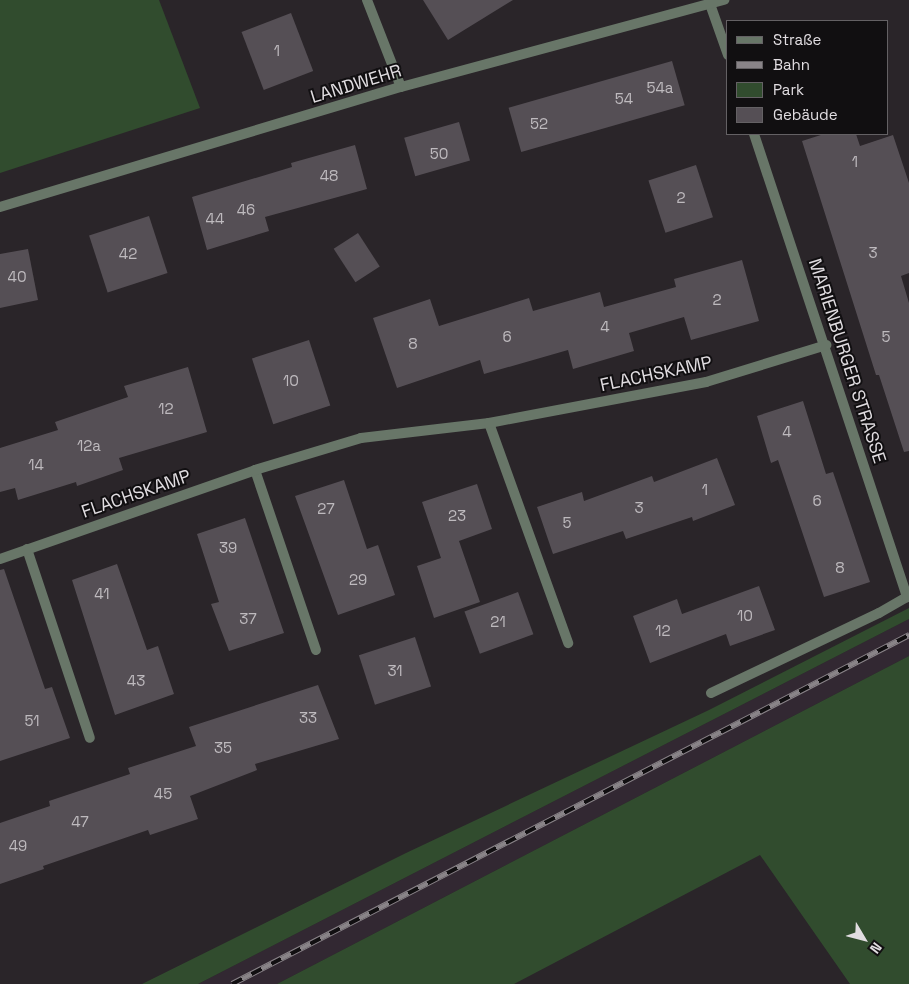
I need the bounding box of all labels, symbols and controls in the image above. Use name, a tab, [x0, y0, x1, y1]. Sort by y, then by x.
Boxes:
legend	[726, 20, 889, 135]
text: Straße	[773, 30, 821, 49]
house number: 1	[274, 42, 280, 60]
text: Bahn	[773, 55, 810, 74]
street label: LANDWEHR	[308, 60, 404, 108]
house number: 54a	[647, 79, 673, 97]
text: Park	[773, 80, 804, 99]
house number: 54	[615, 90, 633, 108]
text: Gebäude	[773, 105, 838, 124]
house number: 52	[530, 115, 548, 133]
house number: 50	[430, 145, 448, 163]
house number: 1	[852, 153, 858, 171]
house number: 48	[320, 167, 338, 185]
house number: 2	[676, 189, 686, 207]
house number: 46	[237, 201, 255, 219]
house number: 44	[206, 210, 224, 228]
house number: 3	[868, 244, 878, 262]
house number: 42	[119, 245, 137, 263]
street label: MARIENBURGER STRASSE	[804, 256, 890, 466]
house number: 40	[8, 268, 26, 286]
house number: 2	[712, 291, 722, 309]
house number: 4	[600, 318, 610, 336]
house number: 6	[502, 328, 512, 346]
house number: 5	[882, 328, 890, 346]
house number: 8	[408, 335, 418, 353]
street label: FLACHSKAMP	[598, 352, 714, 396]
house number: 10	[283, 372, 299, 390]
house number: 12	[158, 400, 174, 418]
house number: 4	[782, 423, 792, 441]
house number: 12a	[77, 437, 101, 455]
house number: 14	[28, 456, 44, 474]
street label: FLACHSKAMP	[79, 465, 193, 523]
house number: 1	[702, 481, 708, 499]
house number: 6	[812, 492, 822, 510]
house number: 3	[634, 499, 644, 517]
house number: 27	[317, 500, 335, 518]
house number: 23	[448, 507, 466, 525]
house number: 5	[563, 514, 571, 532]
house number: 39	[219, 539, 237, 557]
house number: 8	[835, 559, 845, 577]
house number: 29	[349, 571, 367, 589]
house number: 41	[94, 585, 110, 603]
house number: 10	[737, 607, 753, 625]
house number: 37	[239, 610, 257, 628]
house number: 21	[490, 613, 506, 631]
house number: 12	[655, 622, 671, 640]
house number: 31	[387, 662, 403, 680]
house number: 43	[127, 672, 145, 690]
house number: 33	[299, 709, 317, 727]
house number: 51	[24, 712, 40, 730]
house number: 35	[214, 739, 232, 757]
house number: 45	[154, 785, 172, 803]
house number: 47	[71, 813, 89, 831]
house number: 49	[9, 837, 27, 855]
north arrow	[839, 914, 889, 964]
text: N	[866, 939, 886, 957]

